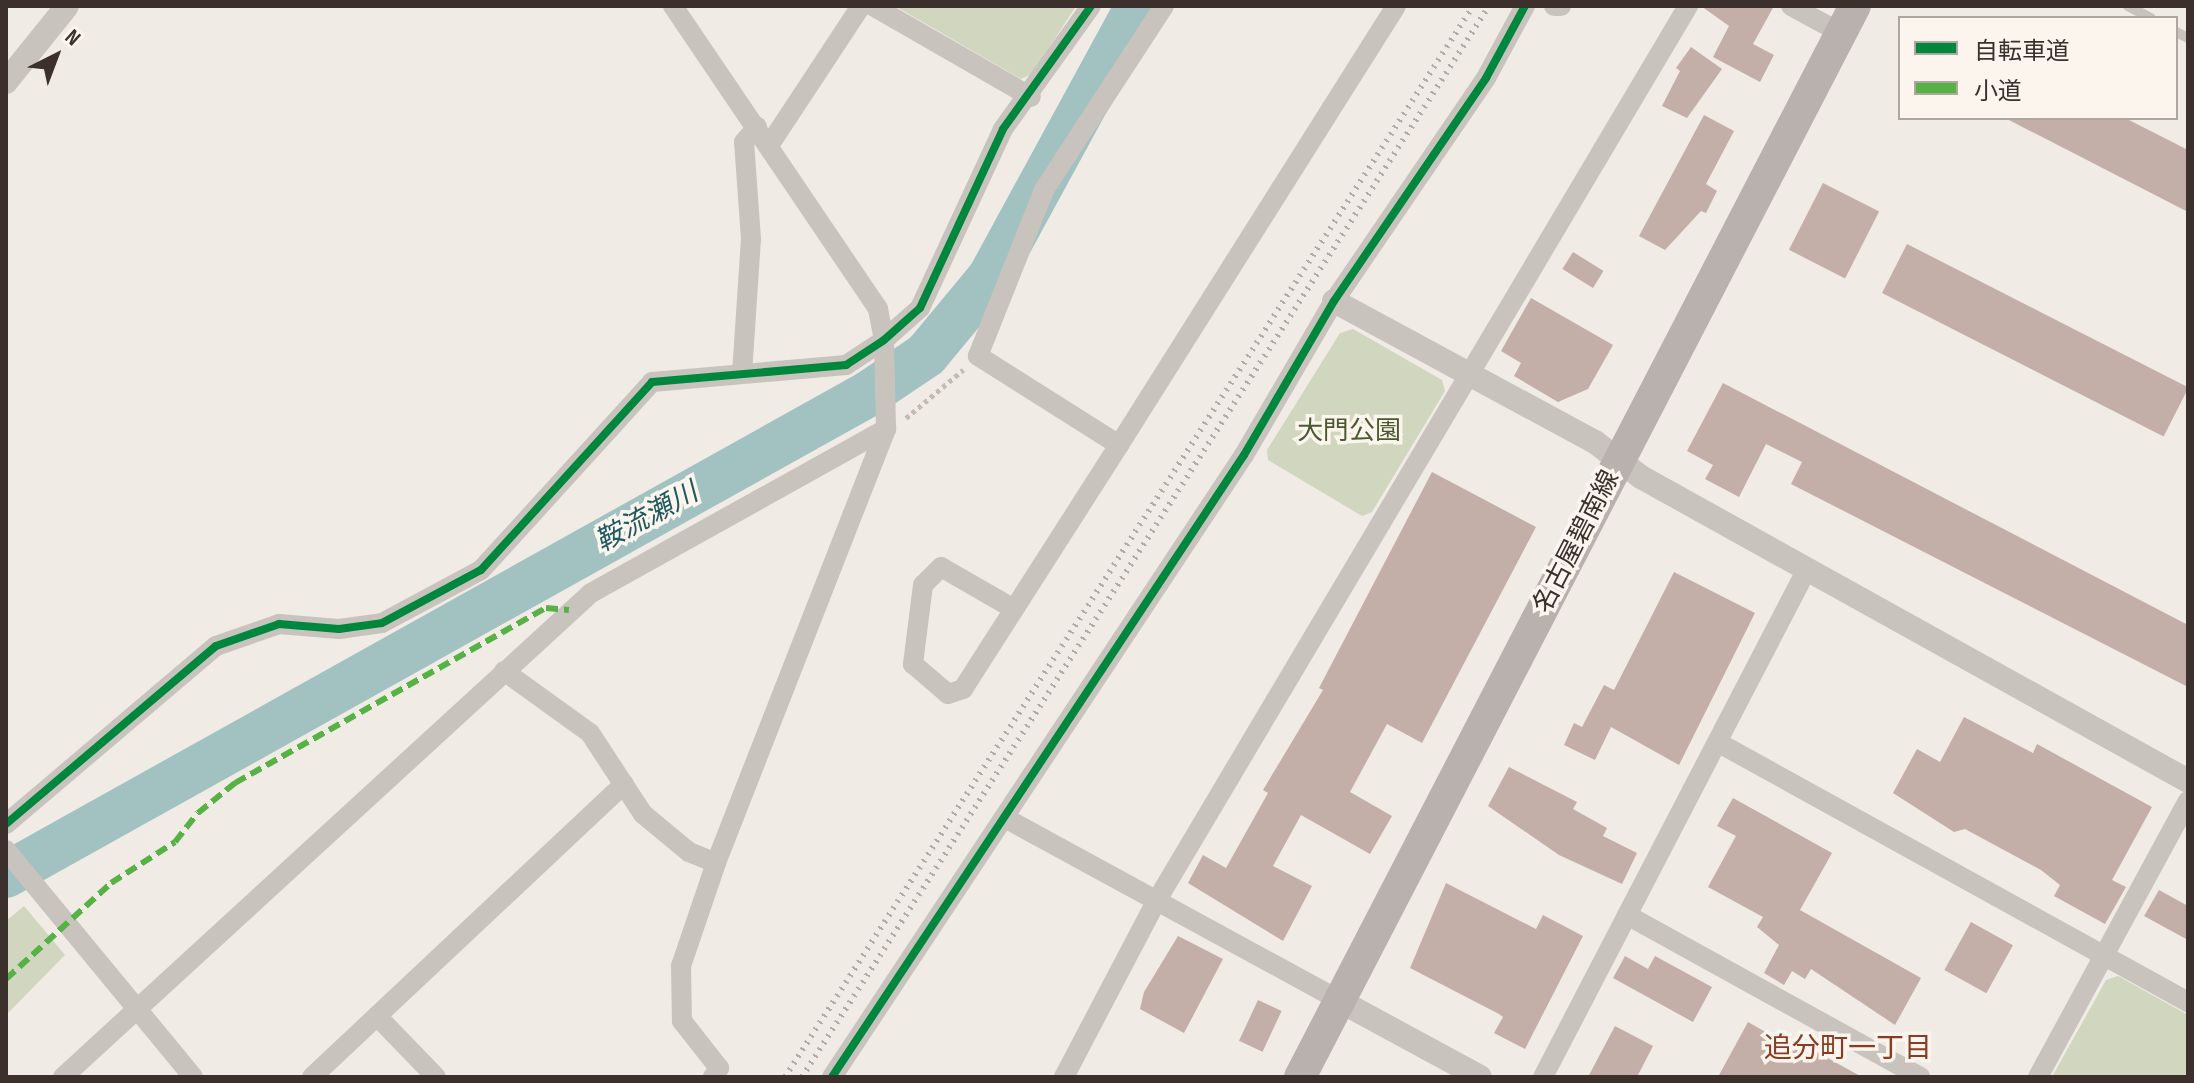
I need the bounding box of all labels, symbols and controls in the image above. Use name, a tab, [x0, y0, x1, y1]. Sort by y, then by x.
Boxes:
north arrow	[16, 16, 96, 96]
legend	[1898, 16, 2178, 120]
text: N	[59, 24, 86, 52]
text: 自転車道	[1974, 37, 2070, 66]
text: 小道	[1974, 77, 2022, 106]
park label: 大門公園	[1297, 416, 1401, 448]
street label: 名古屋碧南線	[1528, 465, 1626, 619]
water label: 鞍流瀬川	[590, 476, 704, 560]
district label: 追分町一丁目	[1764, 1032, 1932, 1066]

